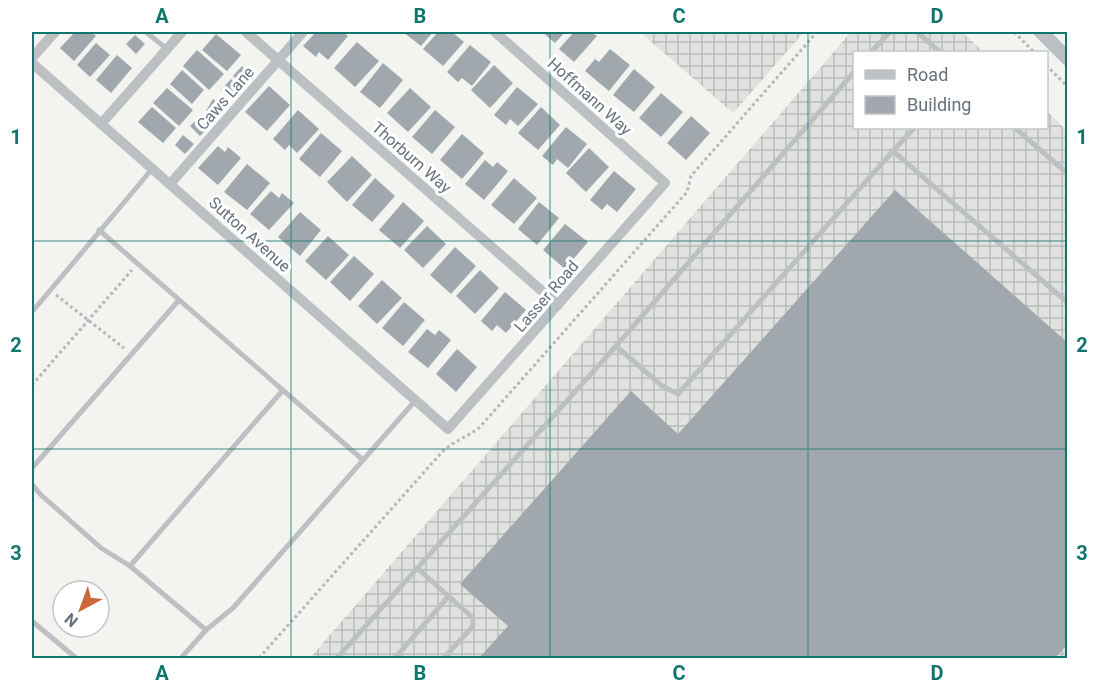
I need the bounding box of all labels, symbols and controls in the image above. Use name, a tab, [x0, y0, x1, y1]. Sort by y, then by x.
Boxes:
text: A	[155, 4, 169, 28]
text: B	[414, 4, 426, 28]
text: C	[672, 4, 686, 28]
text: D	[931, 4, 944, 28]
legend	[853, 51, 1048, 129]
street label: Hoffmann Way	[544, 54, 636, 139]
street label: Caws Lane	[193, 63, 258, 134]
text: Road	[907, 64, 948, 85]
text: Building	[907, 94, 971, 115]
street label: Thorburn Way	[368, 118, 456, 197]
text: 1	[10, 125, 22, 149]
text: 1	[1076, 125, 1088, 149]
street label: Sutton Avenue	[205, 193, 294, 276]
street label: Lasser Road	[510, 257, 583, 336]
text: 2	[10, 333, 22, 357]
text: 2	[1076, 333, 1088, 357]
text: 3	[10, 541, 22, 565]
text: 3	[1076, 541, 1088, 565]
north arrow	[51, 579, 111, 639]
text: N	[61, 609, 82, 631]
text: A	[155, 661, 169, 685]
text: B	[414, 661, 426, 685]
text: C	[672, 661, 686, 685]
text: D	[931, 661, 944, 685]

